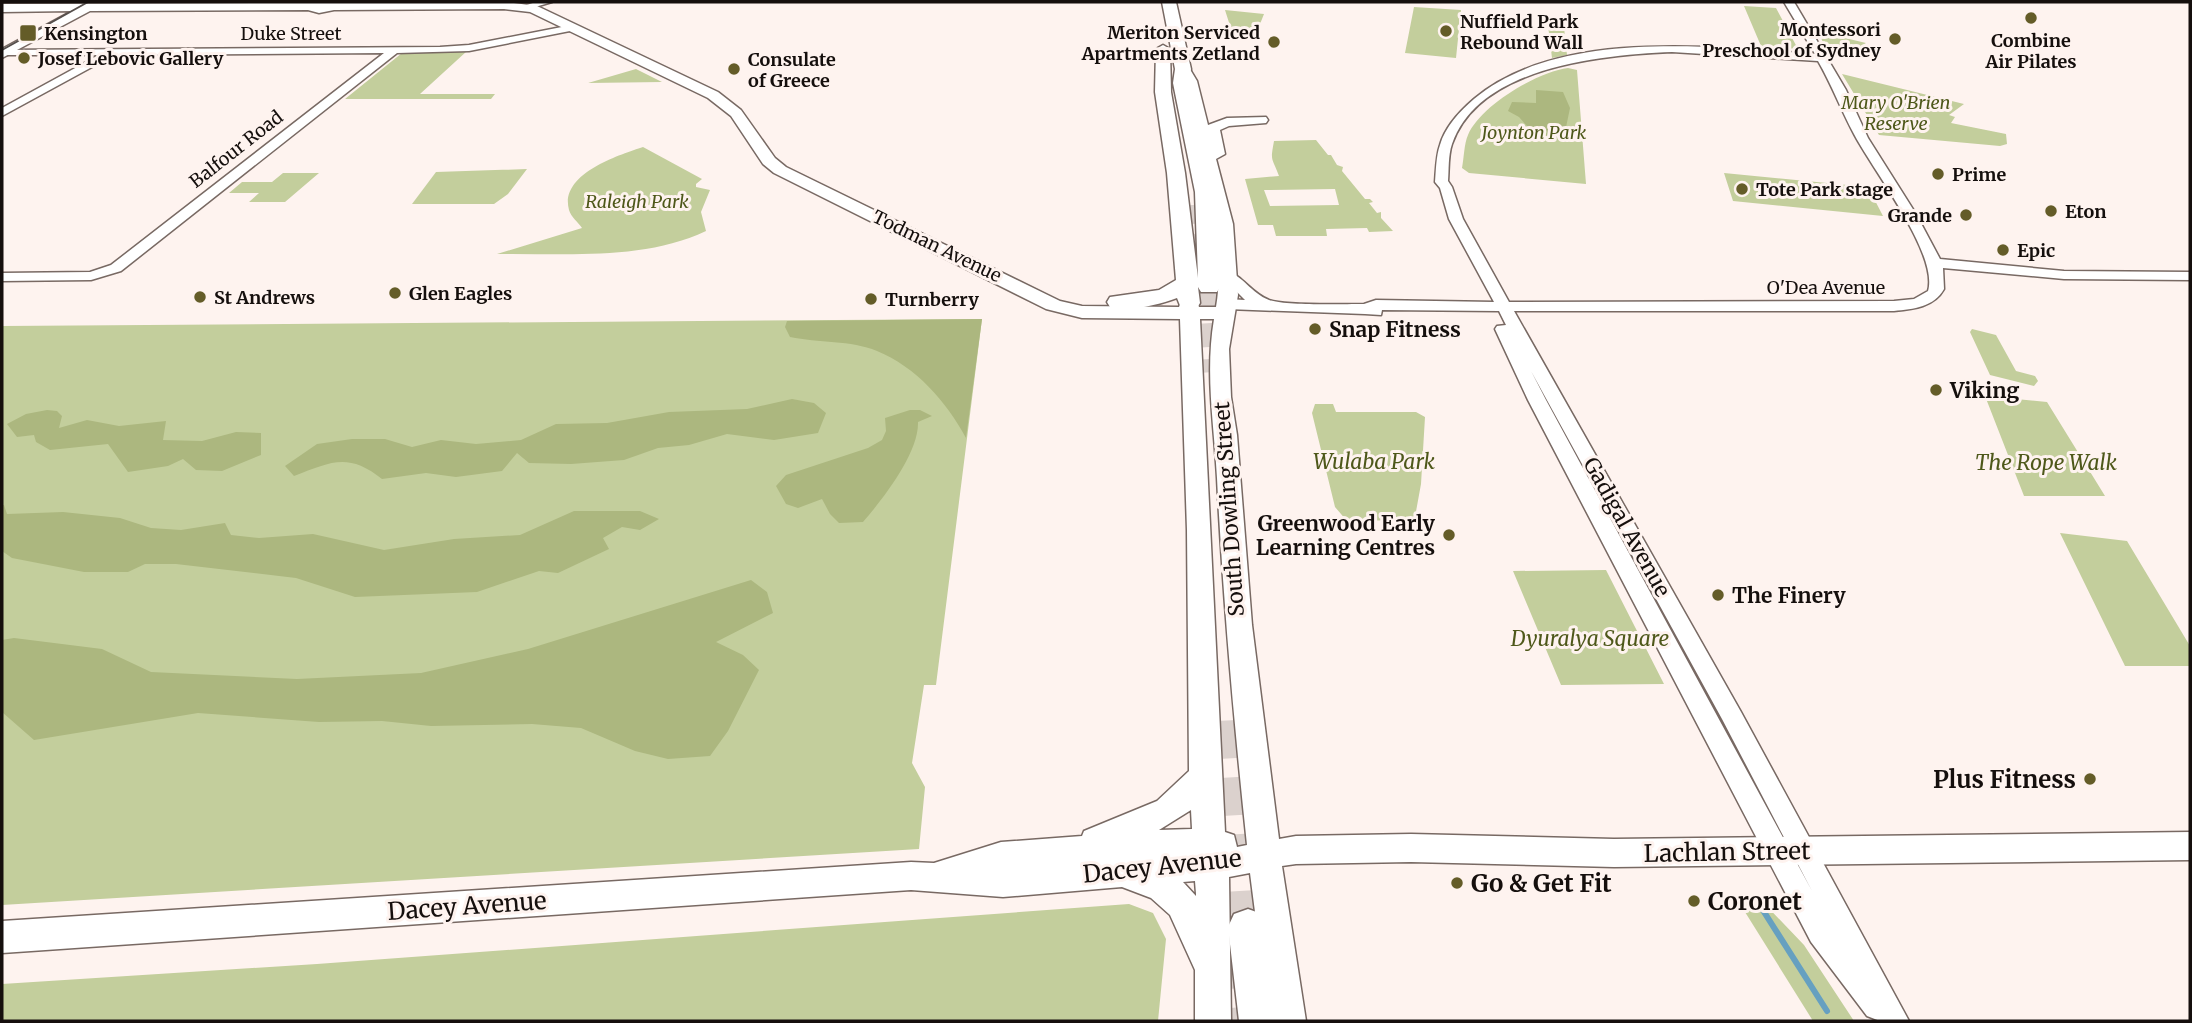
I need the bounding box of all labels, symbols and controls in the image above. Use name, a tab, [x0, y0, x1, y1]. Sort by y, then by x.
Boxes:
place label: Nuffield Park Rebound Wall	[1460, 10, 1583, 54]
marker: Combine Air Pilates	[2023, 10, 2039, 26]
place label: Montessori Preschool of Sydney	[1702, 18, 1881, 62]
place label: Meriton Serviced Apartments Zetland	[1081, 21, 1260, 65]
place label: Kensington	[44, 22, 147, 45]
street label: Duke Street	[240, 22, 342, 45]
marker: Kensington	[18, 23, 38, 43]
marker: Nuffield Park Rebound Wall	[1438, 23, 1454, 39]
place label: Combine Air Pilates	[1984, 29, 2077, 73]
marker: Montessori Preschool of Sydney	[1887, 31, 1903, 47]
marker: Meriton Serviced Apartments Zetland	[1266, 34, 1282, 50]
place label: Josef Lebovic Gallery	[37, 47, 224, 70]
place label: Consulate of Greece	[748, 48, 836, 92]
marker: Josef Lebovic Gallery	[16, 50, 32, 66]
marker: Consulate of Greece	[726, 61, 742, 77]
park label: Mary O'Brien Reserve	[1841, 91, 1950, 135]
street label: Balfour Road	[185, 105, 287, 193]
park label: Joynton Park	[1480, 121, 1587, 144]
place label: Prime	[1952, 163, 2006, 186]
marker: Prime	[1930, 166, 1946, 182]
place label: Tote Park stage	[1756, 178, 1893, 201]
marker: Tote Park stage	[1734, 181, 1750, 197]
park label: Raleigh Park	[585, 190, 689, 213]
place label: Eton	[2065, 200, 2106, 223]
marker: Eton	[2043, 203, 2059, 219]
place label: Grande	[1888, 204, 1952, 227]
street label: Todman Avenue	[869, 205, 1005, 287]
marker: Grande	[1958, 207, 1974, 223]
place label: Epic	[2017, 239, 2055, 262]
marker: Epic	[1995, 242, 2011, 258]
street label: O'Dea Avenue	[1767, 276, 1885, 299]
place label: Glen Eagles	[409, 282, 512, 305]
marker: Glen Eagles	[387, 285, 403, 301]
place label: St Andrews	[214, 286, 315, 309]
place label: Turnberry	[885, 288, 979, 311]
marker: St Andrews	[192, 289, 208, 305]
marker: Turnberry	[863, 291, 879, 307]
place label: Snap Fitness	[1329, 316, 1461, 343]
marker: Snap Fitness	[1307, 321, 1323, 337]
place label: Viking	[1949, 377, 2019, 404]
marker: Viking	[1928, 382, 1944, 398]
street label: South Dowling Street	[1208, 401, 1250, 617]
park label: Wulaba Park	[1313, 448, 1435, 475]
park label: The Rope Walk	[1975, 449, 2117, 476]
street label: Gadigal Avenue	[1578, 453, 1676, 601]
place label: Greenwood Early Learning Centres	[1256, 510, 1436, 561]
marker: Greenwood Early Learning Centres	[1441, 527, 1457, 543]
place label: The Finery	[1732, 582, 1846, 609]
marker: The Finery	[1710, 587, 1726, 603]
park label: Dyuralya Square	[1510, 625, 1669, 652]
place label: Plus Fitness	[1933, 764, 2076, 795]
marker: Plus Fitness	[2082, 771, 2098, 787]
street label: Lachlan Street	[1643, 835, 1811, 869]
street label: Dacey Avenue	[1081, 842, 1243, 890]
place label: Go & Get Fit	[1471, 868, 1612, 899]
marker: Go & Get Fit	[1449, 875, 1465, 891]
street label: Dacey Avenue	[386, 885, 548, 927]
place label: Coronet	[1708, 886, 1802, 917]
marker: Coronet	[1686, 893, 1702, 909]

